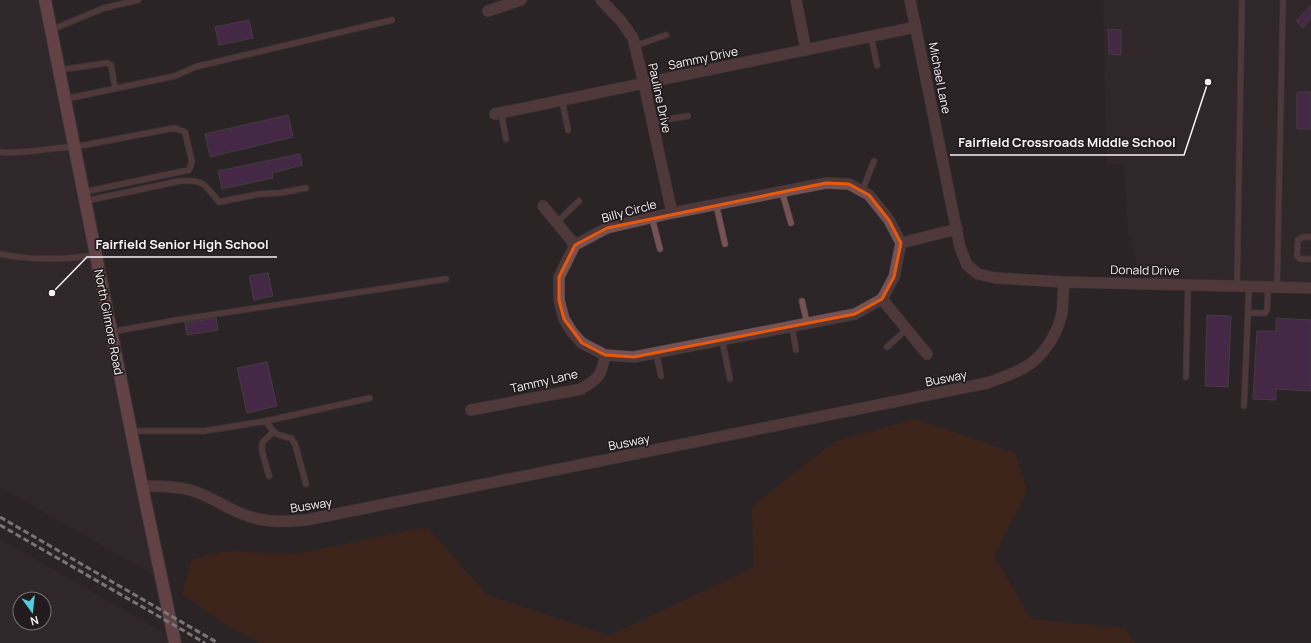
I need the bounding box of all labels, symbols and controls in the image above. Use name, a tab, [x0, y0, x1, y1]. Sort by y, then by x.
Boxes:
street label: Michael Lane	[925, 41, 955, 115]
street label: Sammy Drive	[667, 42, 739, 74]
street label: Pauline Drive	[644, 62, 676, 134]
callout: Fairfield Crossroads Middle School	[950, 130, 1184, 155]
text: Fairfield Crossroads Middle School	[958, 133, 1176, 151]
street label: Billy Circle	[600, 195, 658, 227]
callout: Fairfield Senior High School	[87, 232, 277, 257]
text: Fairfield Senior High School	[95, 235, 269, 253]
street label: Donald Drive	[1110, 261, 1180, 279]
street label: North Gilmore Road	[90, 268, 128, 376]
street label: Tammy Lane	[509, 365, 579, 397]
street label: Busway	[924, 366, 969, 390]
street label: Busway	[607, 430, 652, 454]
street label: Busway	[289, 493, 334, 517]
north arrow	[12, 591, 52, 631]
text: N	[29, 613, 40, 629]

